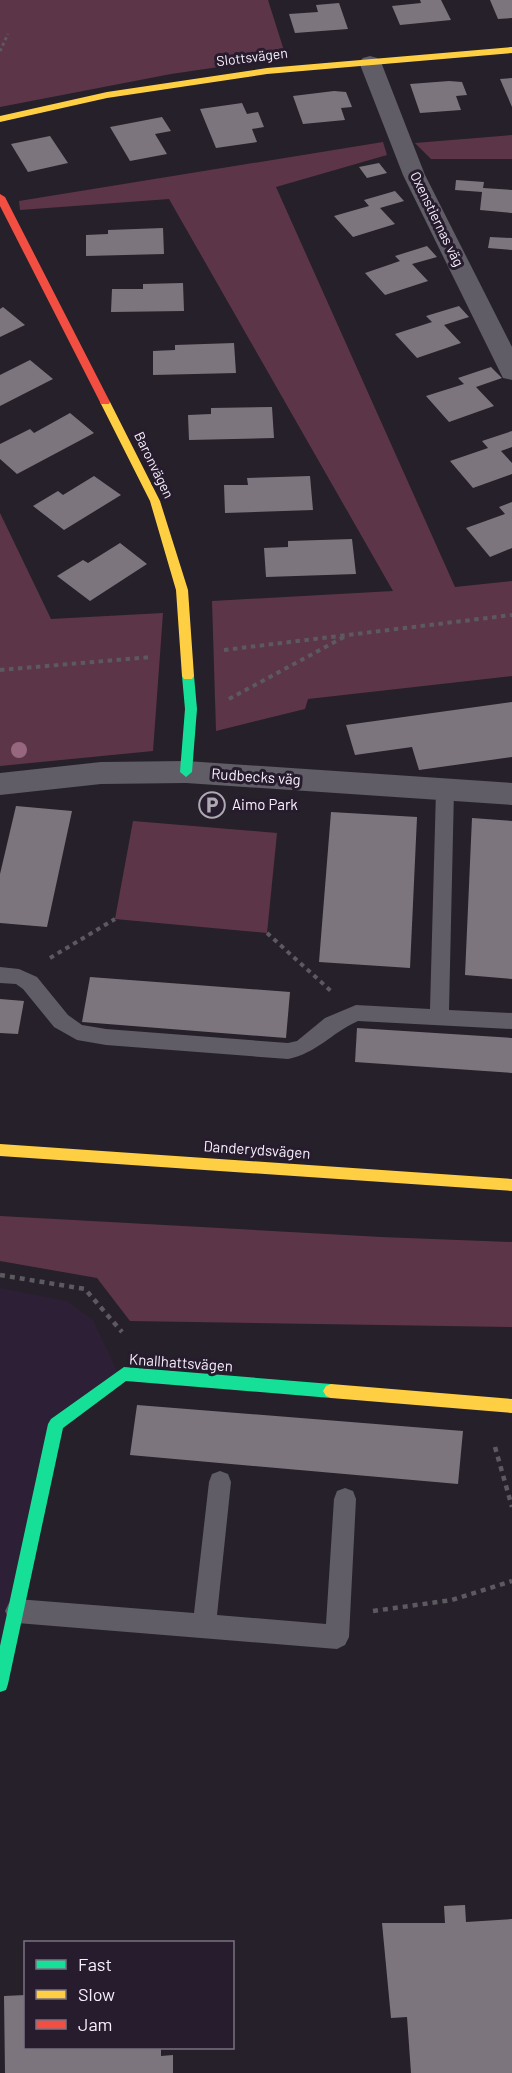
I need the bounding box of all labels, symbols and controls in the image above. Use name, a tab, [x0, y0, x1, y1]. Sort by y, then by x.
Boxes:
street label: Slottsvägen	[215, 44, 288, 69]
street label: Oxenstiernas väg	[407, 169, 468, 269]
street label: Baronvägen	[131, 429, 178, 501]
street label: Rudbecks väg	[211, 764, 301, 788]
parking icon: Aimo Park	[197, 790, 227, 820]
place label: Aimo Park	[232, 795, 298, 813]
street label: Danderydsvägen	[203, 1136, 311, 1162]
street label: Knallhattsvägen	[129, 1349, 234, 1375]
legend	[24, 1941, 234, 2049]
text: Fast	[78, 1953, 112, 1975]
text: Slow	[78, 1983, 115, 2005]
text: Jam	[78, 2013, 112, 2035]

